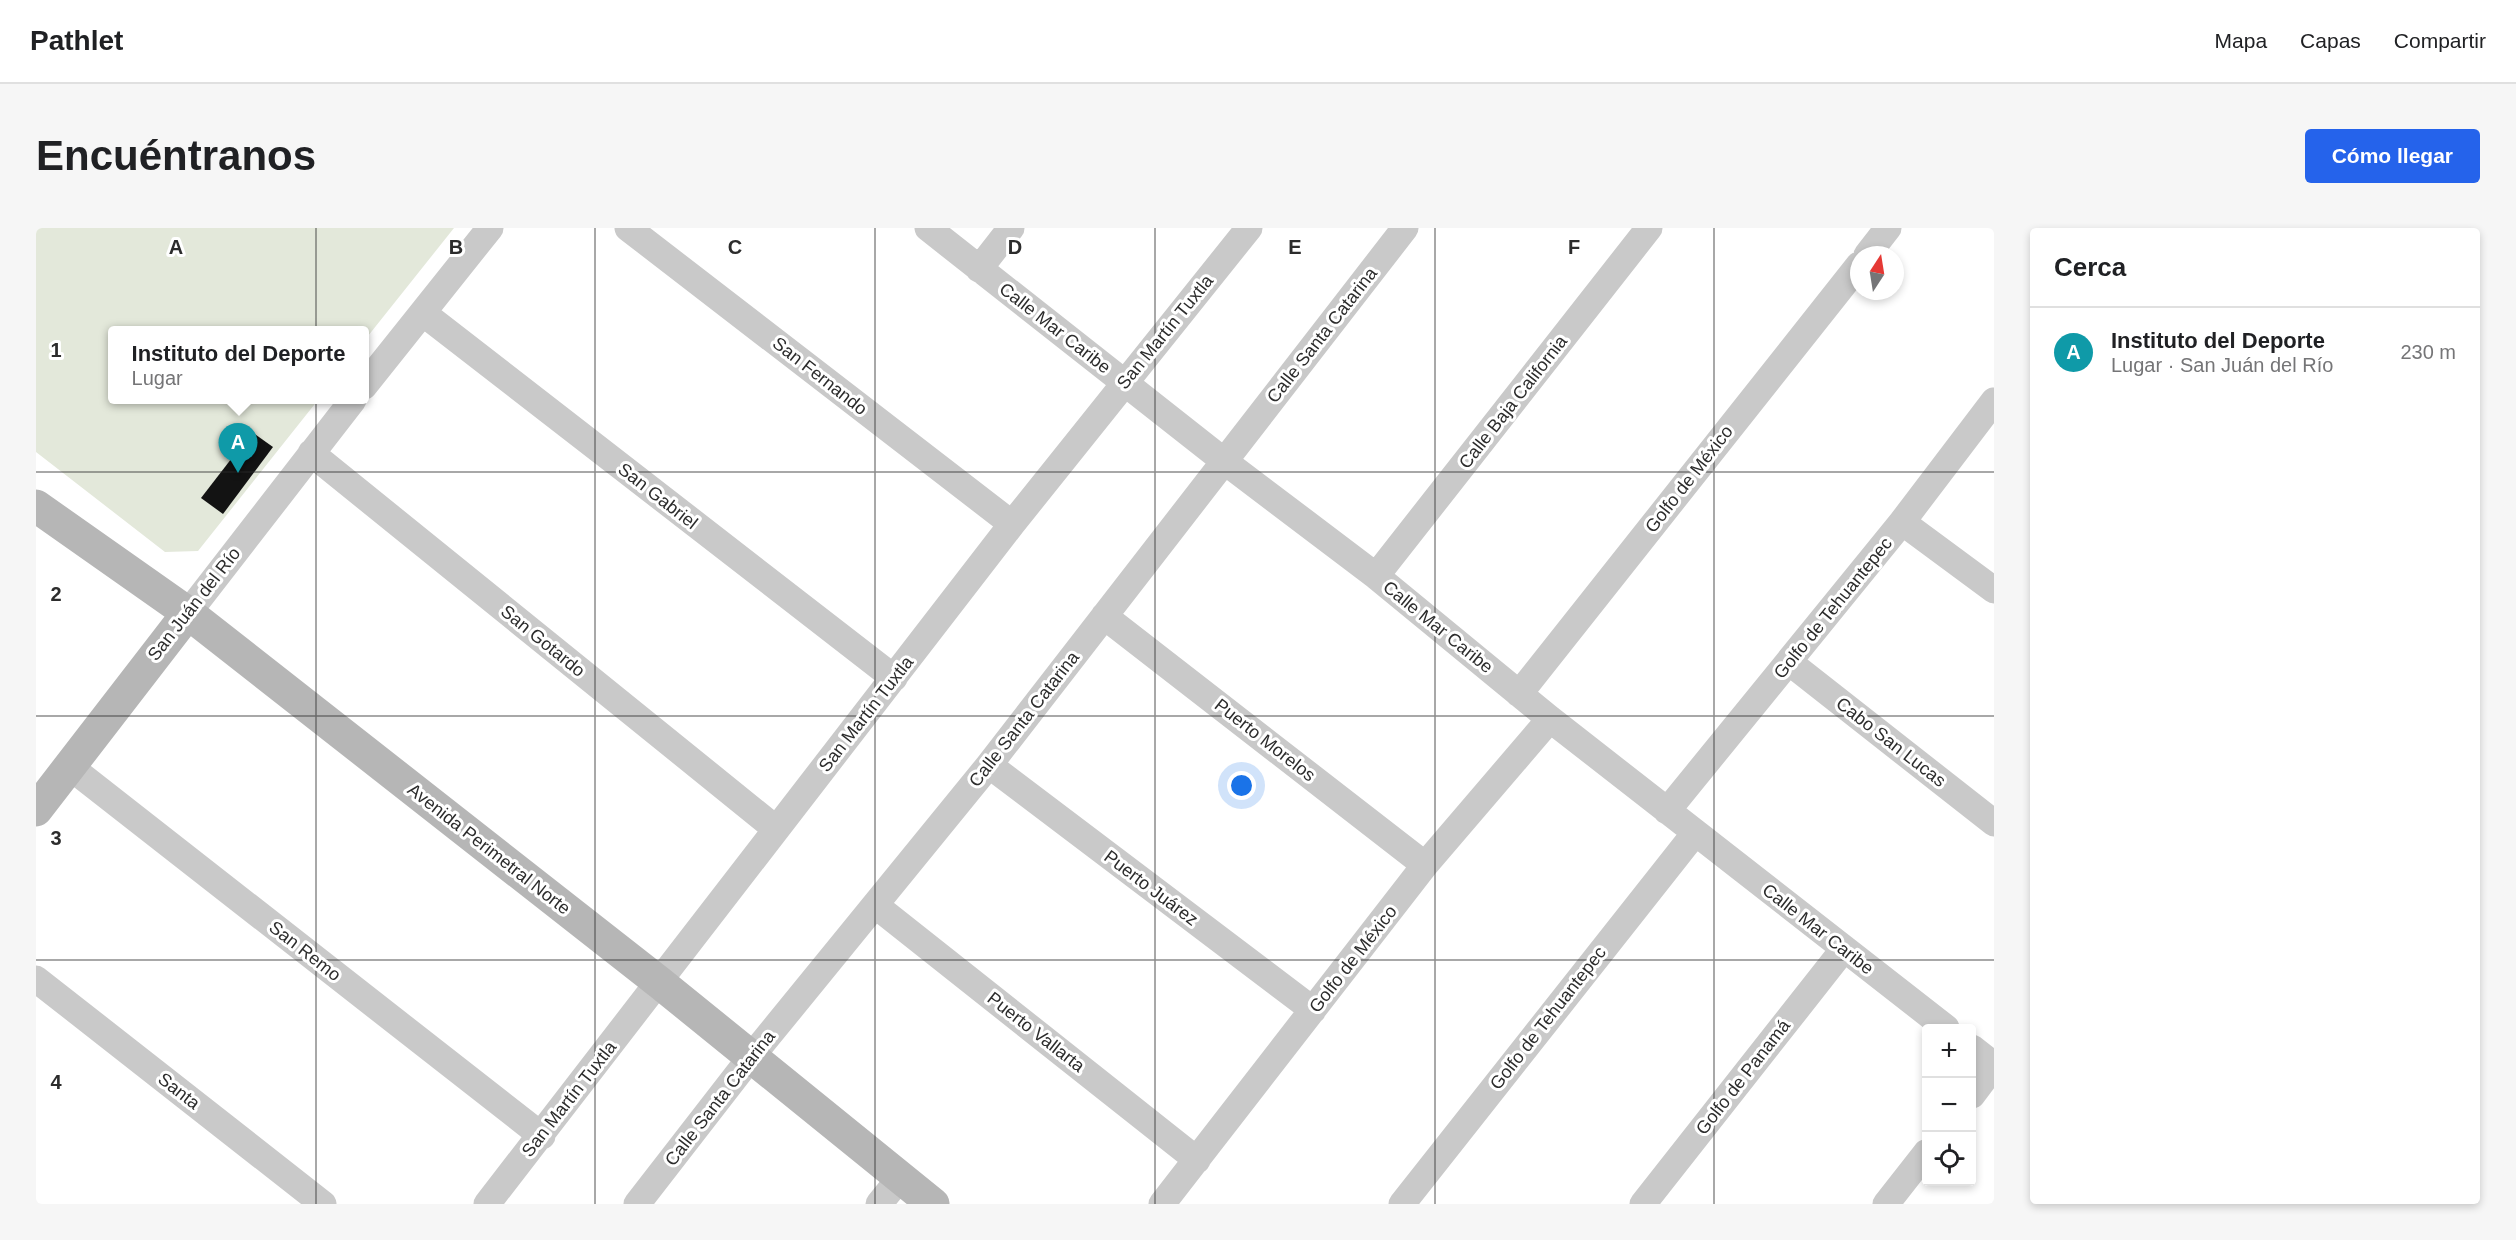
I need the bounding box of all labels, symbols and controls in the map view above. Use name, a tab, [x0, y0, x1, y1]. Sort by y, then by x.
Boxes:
text: Pathlet	[30, 25, 123, 56]
text: Mapa	[2215, 29, 2267, 52]
text: Capas	[2300, 29, 2361, 52]
text: Compartir	[2394, 29, 2486, 52]
button: Cómo llegar	[2305, 129, 2480, 183]
text: Encuéntranos	[36, 132, 316, 179]
text: A	[169, 236, 183, 258]
text: B	[449, 236, 463, 258]
text: C	[728, 236, 742, 258]
text: D	[1008, 236, 1022, 258]
text: E	[1288, 236, 1302, 258]
text: F	[1568, 236, 1580, 258]
north arrow	[1850, 246, 1904, 300]
text: Cerca	[2054, 252, 2126, 282]
street label: Calle Santa Catarina	[1263, 263, 1382, 407]
street label: San Martín Tuxtla	[1113, 270, 1218, 393]
street label: Calle Mar Caribe	[996, 279, 1114, 377]
popup	[108, 326, 369, 404]
text: Instituto del Deporte	[2111, 328, 2325, 353]
street label: Calle Baja California	[1455, 331, 1572, 472]
street label: San Fernando	[769, 333, 871, 419]
text: 1	[50, 339, 62, 361]
text: Instituto del Deporte	[132, 341, 345, 366]
text: A	[2066, 341, 2081, 363]
text: 230 m	[2400, 341, 2456, 363]
text: Lugar · San Juán del Río	[2111, 354, 2333, 376]
text: Lugar	[132, 367, 183, 389]
street label: Golfo de México	[1641, 422, 1737, 536]
pin: A	[218, 424, 258, 473]
street label: San Gabriel	[614, 459, 702, 533]
street label: Golfo de Tehuantepec	[1770, 533, 1896, 683]
street label: San Juán del Río	[144, 543, 244, 665]
street label: Calle Mar Caribe	[1379, 577, 1497, 677]
text: 2	[50, 583, 62, 605]
street label: San Gotardo	[497, 601, 589, 681]
street label: Calle Santa Catarina	[965, 647, 1084, 791]
street label: San Martín Tuxtla	[815, 651, 918, 776]
street label: Cabo San Lucas	[1832, 693, 1950, 791]
street label: Puerto Morelos	[1211, 695, 1319, 785]
your location	[1227, 771, 1256, 800]
street label: Avenida Perimetral Norte	[404, 779, 574, 919]
text: 3	[50, 827, 62, 849]
street label: Puerto Juárez	[1100, 846, 1202, 930]
street label: Calle Mar Caribe	[1759, 880, 1877, 978]
street label: Golfo de México	[1305, 902, 1401, 1016]
street label: San Remo	[265, 917, 345, 985]
street label: Golfo de Tehuantepec	[1486, 943, 1610, 1093]
street label: Puerto Vallarta	[983, 988, 1089, 1077]
street label: Golfo de Panamá	[1692, 1015, 1795, 1138]
map controls	[1922, 1024, 1976, 1186]
button: +	[1922, 1024, 1976, 1078]
street label: Calle Santa Catarina	[661, 1026, 780, 1170]
street label: San Martín Tuxtla	[518, 1036, 621, 1161]
street label: Santa	[154, 1069, 204, 1114]
text: 4	[50, 1071, 62, 1093]
button: −	[1922, 1078, 1976, 1132]
button: locate	[1922, 1132, 1976, 1186]

